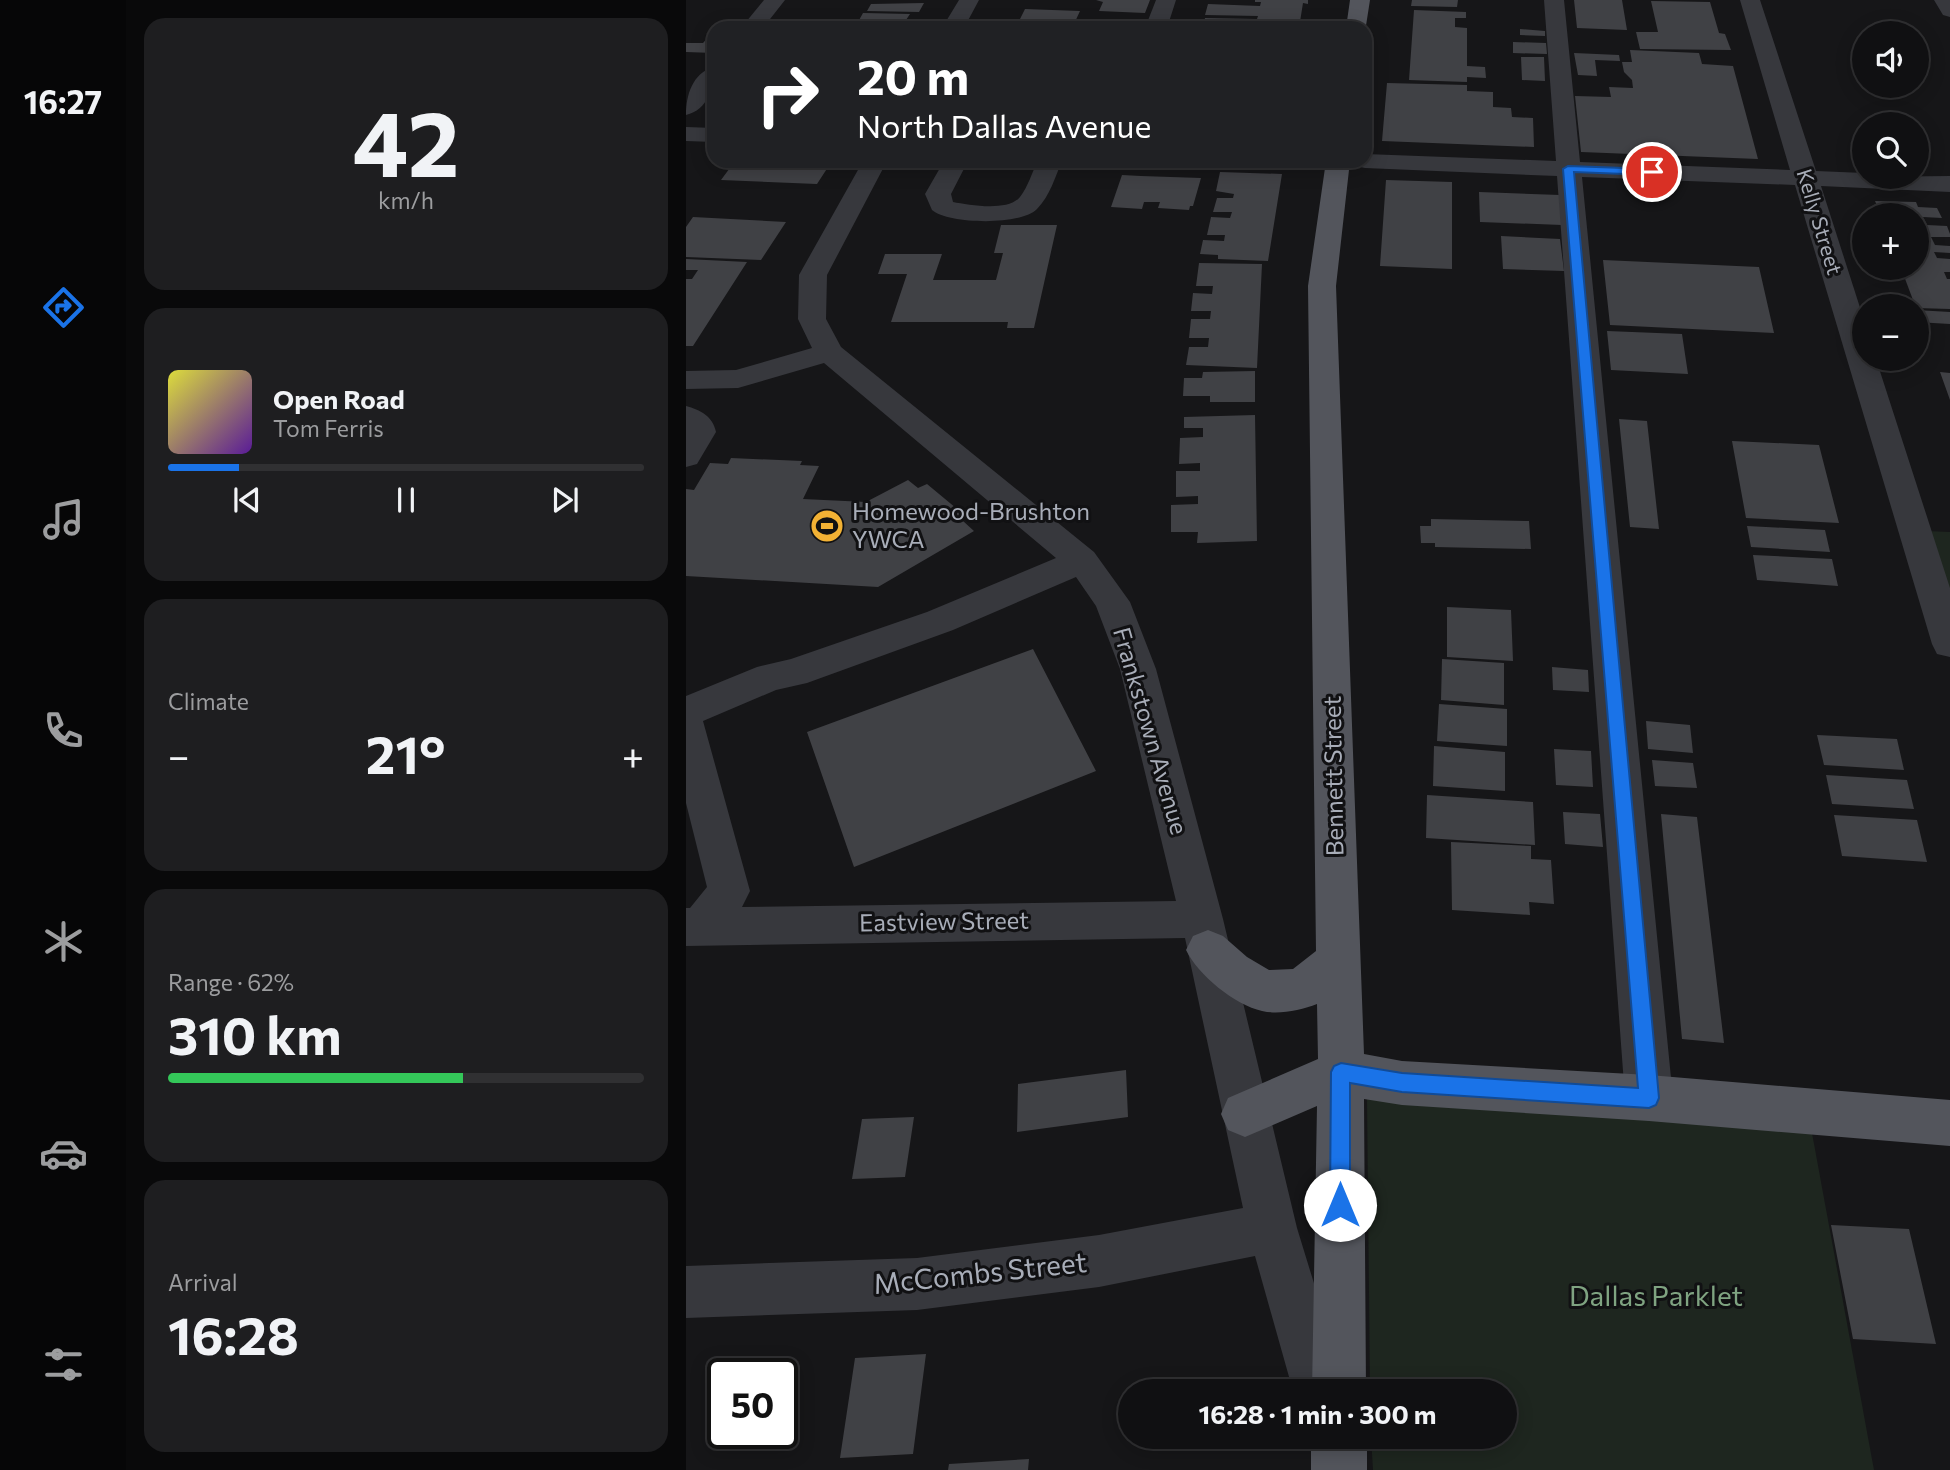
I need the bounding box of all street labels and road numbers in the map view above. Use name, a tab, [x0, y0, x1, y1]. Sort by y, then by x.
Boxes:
street label: Kelly Street	[1792, 166, 1848, 277]
street label: Frankstown Avenue	[1108, 624, 1195, 837]
street label: Bennett Street	[1317, 696, 1348, 856]
street label: Eastview Street	[859, 905, 1029, 936]
street label: McCombs Street	[871, 1244, 1088, 1300]

